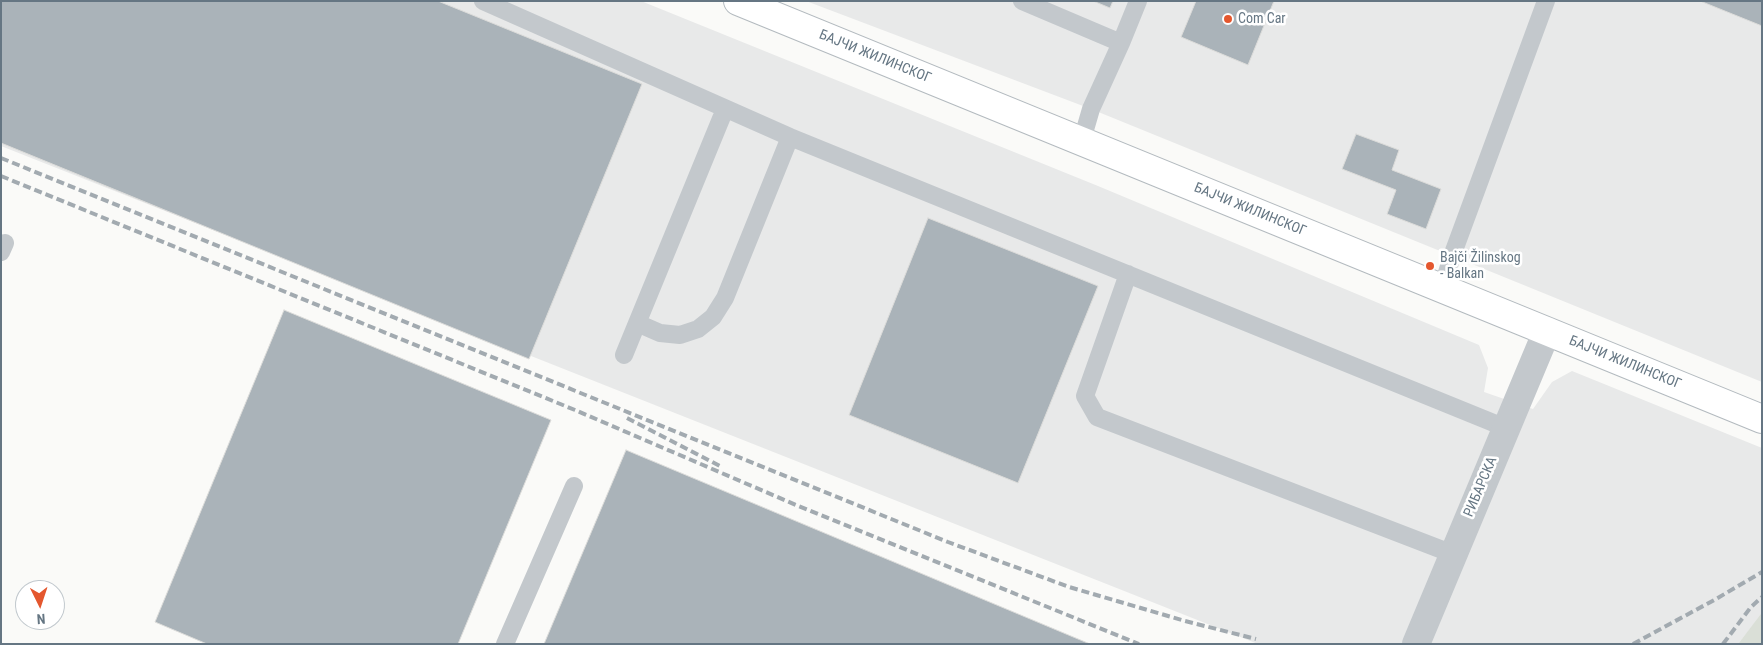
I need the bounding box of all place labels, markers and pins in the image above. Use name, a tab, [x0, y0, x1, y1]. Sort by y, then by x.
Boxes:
place label: Com Car	[1238, 11, 1286, 27]
marker: Com Car	[1222, 13, 1234, 25]
place label: Bajči Žilinskog - Balkan	[1440, 250, 1521, 282]
marker: Bajči Žilinskog - Balkan	[1424, 260, 1436, 272]

